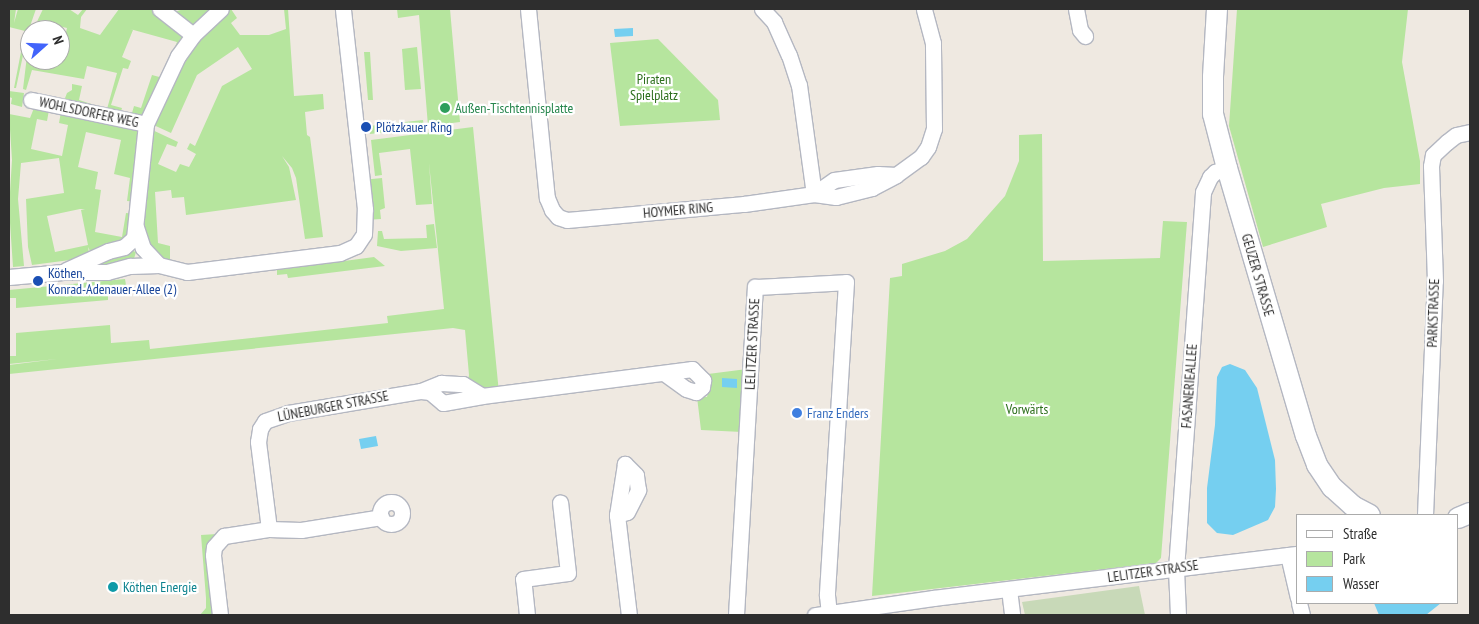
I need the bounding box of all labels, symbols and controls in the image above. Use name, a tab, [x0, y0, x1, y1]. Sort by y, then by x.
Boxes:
north arrow	[20, 20, 70, 70]
text: N	[48, 34, 68, 47]
park label: Piraten Spielplatz	[630, 71, 678, 104]
street label: WOHLSDORFER WEG	[38, 93, 140, 131]
place label: Außen-Tischtennisplatte	[455, 100, 573, 116]
marker: Außen-Tischtennisplatte	[439, 102, 451, 114]
place label: Plötzkauer Ring	[376, 119, 452, 135]
marker: Plötzkauer Ring	[360, 121, 372, 133]
street label: HOYMER RING	[642, 199, 714, 221]
street label: GEUZER STRASSE	[1238, 232, 1278, 318]
place label: Köthen, Konrad-Adenauer-Allee (2)	[48, 265, 176, 298]
marker: Köthen, Konrad-Adenauer-Allee (2)	[32, 275, 44, 287]
street label: PARKSTRASSE	[1423, 278, 1443, 348]
street label: LELITZER STRASSE	[741, 298, 763, 390]
street label: FASANERIEALLEE	[1178, 343, 1200, 429]
street label: LÜNEBURGER STRASSE	[276, 387, 390, 425]
park label: Vorwärts	[1006, 401, 1048, 417]
place label: Franz Enders	[807, 405, 869, 421]
marker: Franz Enders	[791, 407, 803, 419]
legend	[1296, 514, 1459, 604]
text: Straße	[1343, 524, 1377, 543]
text: Park	[1343, 549, 1365, 568]
street label: LELITZER STRASSE	[1106, 556, 1200, 586]
text: Wasser	[1343, 574, 1379, 593]
place label: Köthen Energie	[123, 579, 197, 595]
marker: Köthen Energie	[107, 581, 119, 593]

